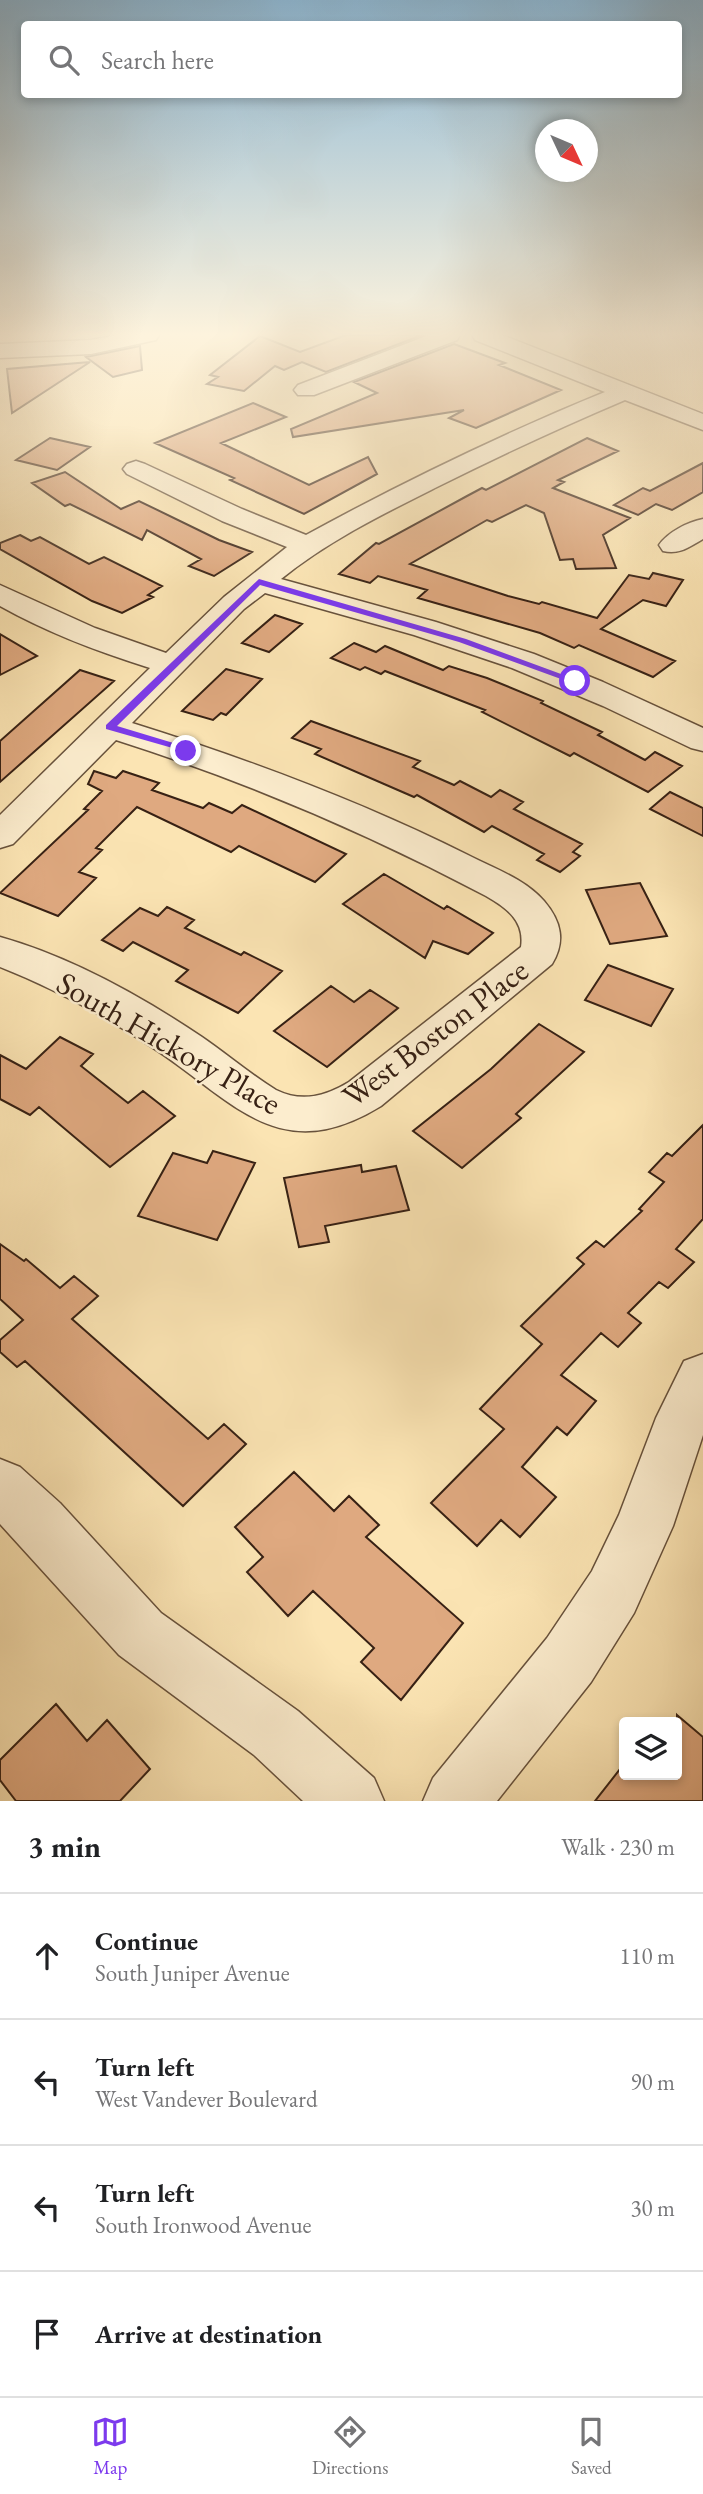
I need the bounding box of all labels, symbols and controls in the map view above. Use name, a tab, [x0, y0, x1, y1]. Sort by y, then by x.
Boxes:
search box	[21, 21, 682, 98]
icon: search	[45, 41, 83, 79]
text: Search here	[101, 43, 214, 77]
north arrow	[535, 119, 598, 182]
route start	[559, 665, 590, 696]
route end	[170, 735, 201, 766]
street label: West Boston Place	[334, 949, 536, 1117]
street label: South Hickory Place	[49, 962, 289, 1124]
map controls	[619, 1717, 682, 1780]
button: layers	[619, 1717, 682, 1780]
text: 3 min	[28, 1827, 101, 1866]
text: Walk · 230 m	[561, 1832, 675, 1862]
text: Continue	[95, 1924, 198, 1958]
icon: ahead	[28, 1937, 66, 1975]
text: 110 m	[619, 1941, 675, 1971]
text: South Juniper Avenue	[95, 1958, 290, 1988]
text: Turn left	[95, 2050, 194, 2084]
icon: left	[28, 2063, 66, 2101]
text: 90 m	[630, 2067, 675, 2097]
text: West Vandever Boulevard	[95, 2084, 318, 2114]
text: Turn left	[95, 2176, 194, 2210]
icon: left	[28, 2189, 66, 2227]
text: 30 m	[630, 2193, 675, 2223]
text: South Ironwood Avenue	[95, 2210, 312, 2240]
icon: arrive	[28, 2315, 66, 2353]
text: Arrive at destination	[95, 2317, 322, 2351]
tab: Map	[91, 2413, 129, 2480]
tab: Directions	[312, 2413, 388, 2480]
tab: Saved	[571, 2413, 612, 2480]

